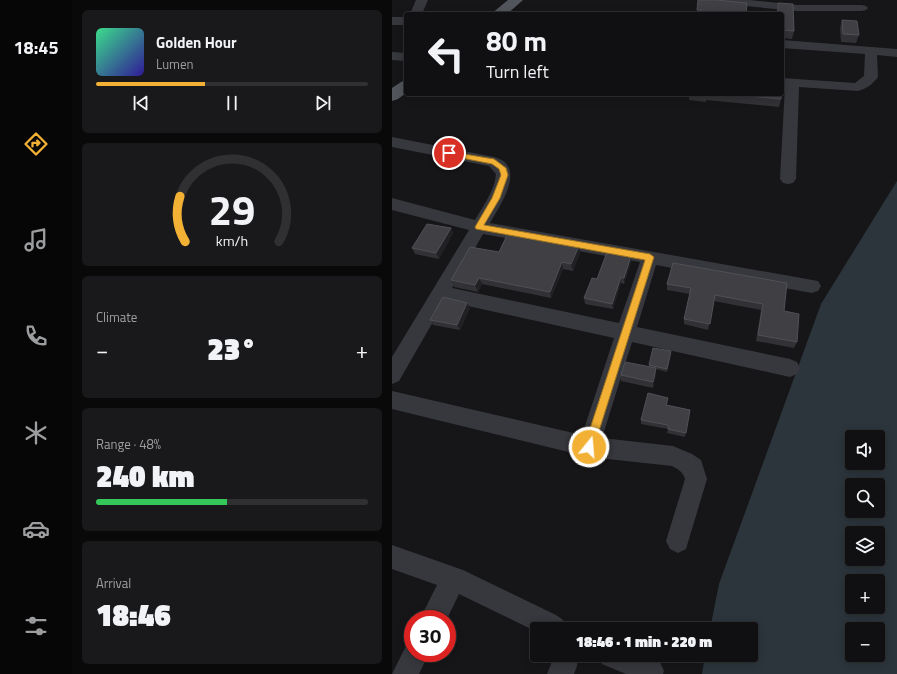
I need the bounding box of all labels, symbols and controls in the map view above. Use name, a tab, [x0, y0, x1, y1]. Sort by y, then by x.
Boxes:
text: 80 m	[486, 19, 547, 62]
icon: left	[420, 28, 472, 80]
text: Golden Hour	[156, 31, 237, 54]
text: 18:45	[14, 34, 58, 61]
text: Lumen	[156, 54, 193, 74]
text: Turn left	[486, 58, 549, 85]
icon: previous	[130, 92, 152, 114]
icon: pause	[221, 92, 243, 114]
icon: next	[312, 92, 334, 114]
icon: directions	[22, 130, 50, 158]
pin	[432, 136, 466, 170]
icon: arrive	[438, 142, 460, 164]
text: 29	[209, 178, 255, 241]
icon: music	[22, 226, 50, 254]
text: km/h	[216, 230, 248, 252]
text: Climate	[96, 307, 137, 327]
icon: phone	[22, 322, 50, 350]
text: 23°	[207, 326, 257, 372]
text: −	[96, 333, 108, 367]
text: +	[356, 333, 368, 367]
icon: climate	[22, 419, 50, 447]
position arrow	[568, 426, 610, 468]
map controls	[845, 430, 885, 662]
button: sound	[845, 430, 885, 470]
text: Range · 48%	[96, 434, 161, 454]
text: 240 km	[96, 453, 194, 499]
button: search	[845, 478, 885, 518]
icon: car	[22, 515, 50, 543]
button: layers	[845, 526, 885, 566]
text: Arrival	[96, 573, 131, 593]
button: +	[845, 574, 885, 614]
text: 18:46	[96, 592, 171, 638]
speed limit sign: 30	[404, 610, 456, 662]
icon: filters	[22, 612, 50, 640]
button: −	[845, 622, 885, 662]
text: 18:46 · 1 min · 220 m	[576, 630, 712, 653]

